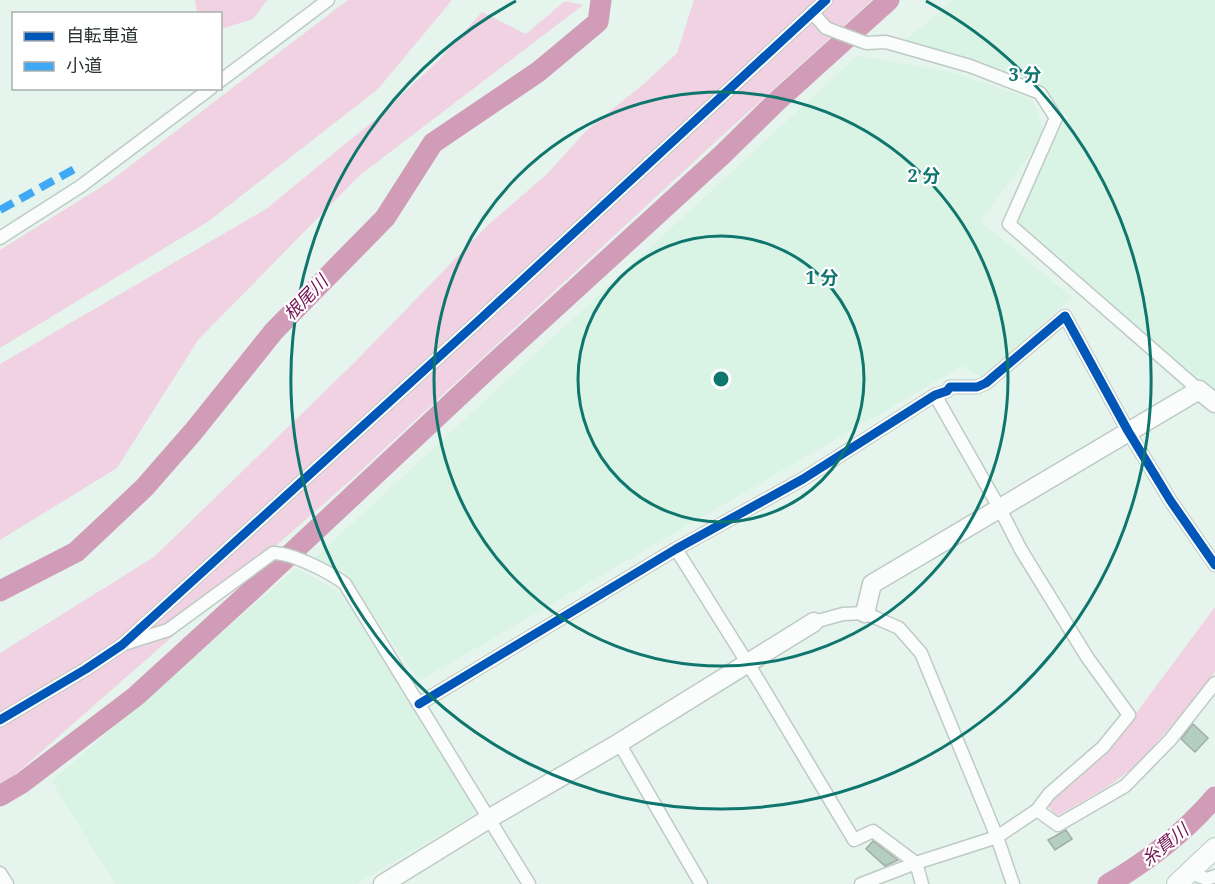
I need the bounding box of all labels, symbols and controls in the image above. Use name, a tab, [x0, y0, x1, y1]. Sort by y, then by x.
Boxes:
legend	[12, 12, 222, 90]
text: 自転車道	[66, 23, 138, 47]
text: 小道	[66, 53, 102, 77]
text: 3 分	[1009, 62, 1041, 86]
text: 2 分	[908, 163, 940, 187]
text: 1 分	[806, 265, 838, 289]
water label: 根尾川	[278, 268, 334, 325]
centre of rings	[711, 369, 731, 389]
water label: 糸貫川	[1136, 817, 1194, 871]

